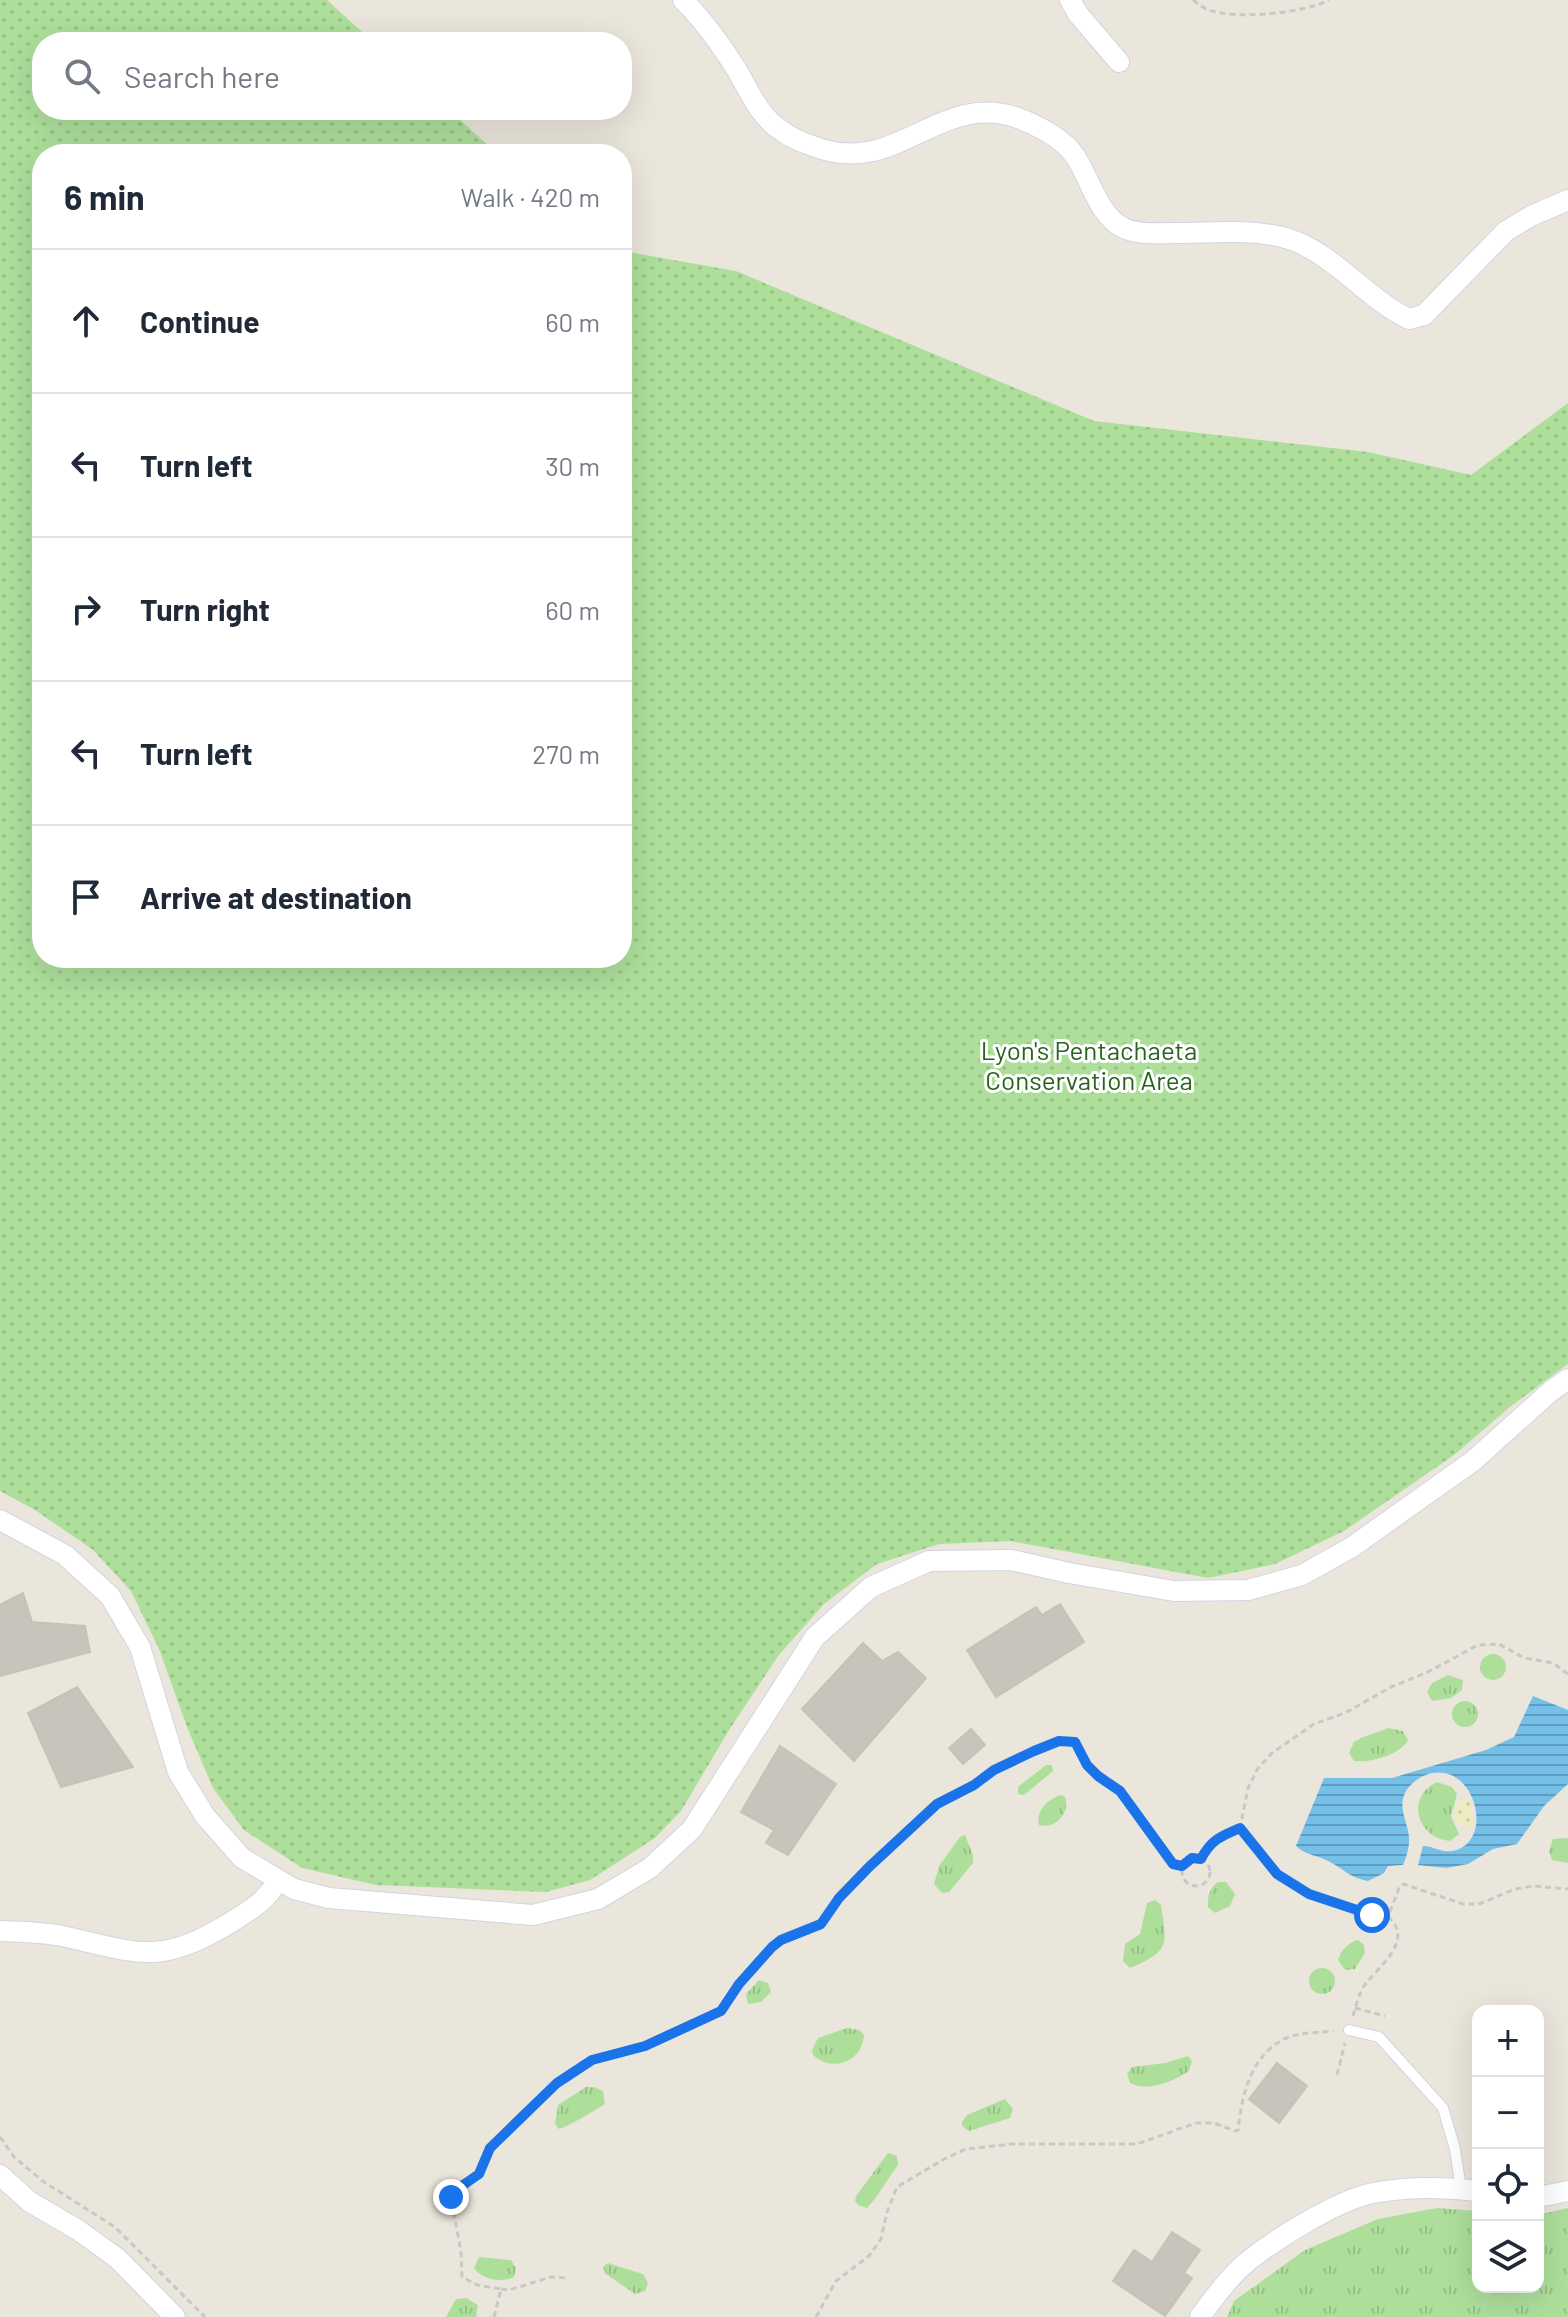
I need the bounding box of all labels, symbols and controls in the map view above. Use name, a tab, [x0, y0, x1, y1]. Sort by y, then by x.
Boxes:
search box	[32, 32, 632, 120]
icon: search	[60, 54, 104, 98]
text: Search here	[124, 58, 280, 94]
text: 6 min	[64, 176, 145, 217]
text: Walk · 420 m	[461, 181, 600, 212]
icon: ahead	[64, 299, 108, 343]
text: Continue	[140, 303, 260, 339]
text: 60 m	[545, 306, 600, 337]
icon: left	[64, 443, 108, 487]
text: Turn left	[140, 447, 253, 483]
text: 30 m	[545, 450, 600, 481]
icon: right	[64, 587, 108, 631]
text: Turn right	[140, 591, 270, 627]
text: 60 m	[545, 594, 600, 625]
icon: left	[64, 731, 108, 775]
text: Turn left	[140, 735, 253, 771]
text: 270 m	[532, 738, 600, 769]
icon: arrive	[64, 875, 108, 919]
text: Arrive at destination	[140, 879, 412, 915]
park label: Lyon's Pentachaeta Conservation Area	[981, 1034, 1197, 1095]
route start	[1354, 1897, 1390, 1933]
map controls	[1472, 2005, 1544, 2293]
button: +	[1472, 2005, 1544, 2077]
button: −	[1472, 2077, 1544, 2149]
button: locate	[1472, 2149, 1544, 2221]
route end	[433, 2179, 469, 2215]
button: layers	[1472, 2221, 1544, 2293]

